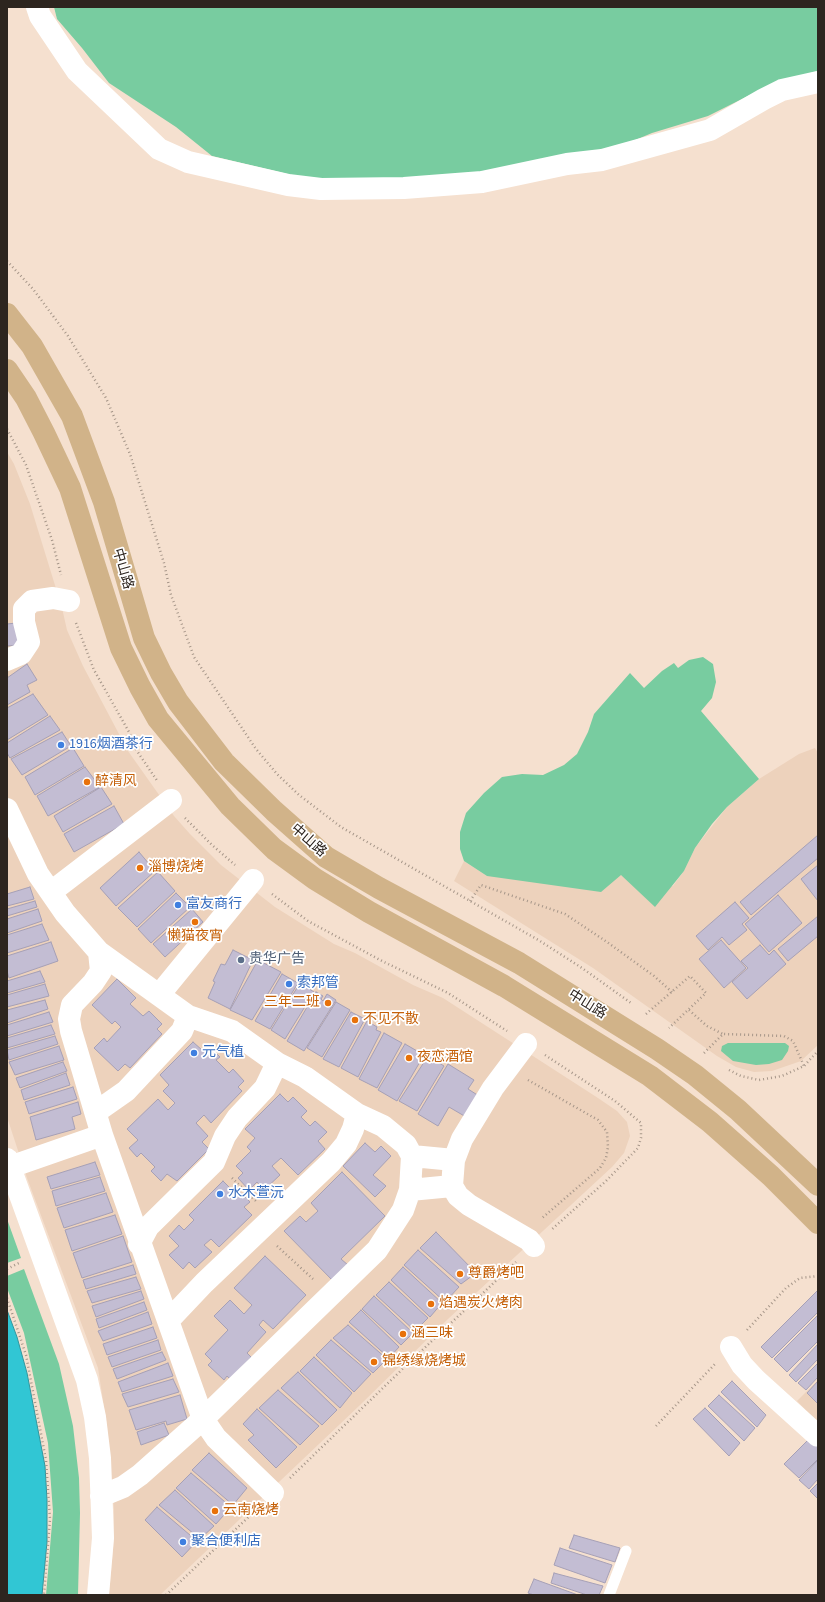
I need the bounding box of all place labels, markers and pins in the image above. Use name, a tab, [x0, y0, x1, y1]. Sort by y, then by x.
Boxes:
place label: 1916烟酒茶行	[69, 737, 153, 753]
marker: 1916烟酒茶行	[56, 740, 66, 750]
place label: 醉清风	[95, 774, 137, 790]
marker: 醉清风	[82, 777, 92, 787]
place label: 淄博烧烤	[148, 860, 204, 876]
marker: 淄博烧烤	[135, 863, 145, 873]
place label: 富友商行	[186, 897, 242, 913]
marker: 富友商行	[173, 900, 183, 910]
marker: 懒猫夜宵	[190, 917, 200, 927]
place label: 懒猫夜宵	[167, 929, 223, 945]
place label: 贵华广告	[249, 952, 305, 968]
marker: 贵华广告	[236, 955, 246, 965]
place label: 索邦管	[297, 976, 339, 992]
marker: 索邦管	[284, 979, 294, 989]
place label: 三年二班	[264, 995, 320, 1011]
marker: 三年二班	[323, 998, 333, 1008]
place label: 不见不散	[363, 1012, 419, 1028]
marker: 不见不散	[350, 1015, 360, 1025]
place label: 元气植	[202, 1045, 244, 1061]
marker: 元气植	[189, 1048, 199, 1058]
place label: 夜恋酒馆	[417, 1050, 473, 1066]
marker: 夜恋酒馆	[404, 1053, 414, 1063]
place label: 水木萱沅	[228, 1186, 284, 1202]
marker: 水木萱沅	[215, 1189, 225, 1199]
place label: 尊爵烤吧	[468, 1266, 524, 1282]
marker: 尊爵烤吧	[455, 1269, 465, 1279]
place label: 焰遇炭火烤肉	[439, 1296, 523, 1312]
marker: 焰遇炭火烤肉	[426, 1299, 436, 1309]
place label: 涵三味	[411, 1326, 453, 1342]
marker: 涵三味	[398, 1329, 408, 1339]
place label: 锦绣缘烧烤城	[382, 1354, 466, 1370]
marker: 锦绣缘烧烤城	[369, 1357, 379, 1367]
place label: 云南烧烤	[223, 1503, 279, 1519]
marker: 云南烧烤	[210, 1506, 220, 1516]
place label: 聚合便利店	[191, 1534, 261, 1550]
marker: 聚合便利店	[178, 1537, 188, 1547]

